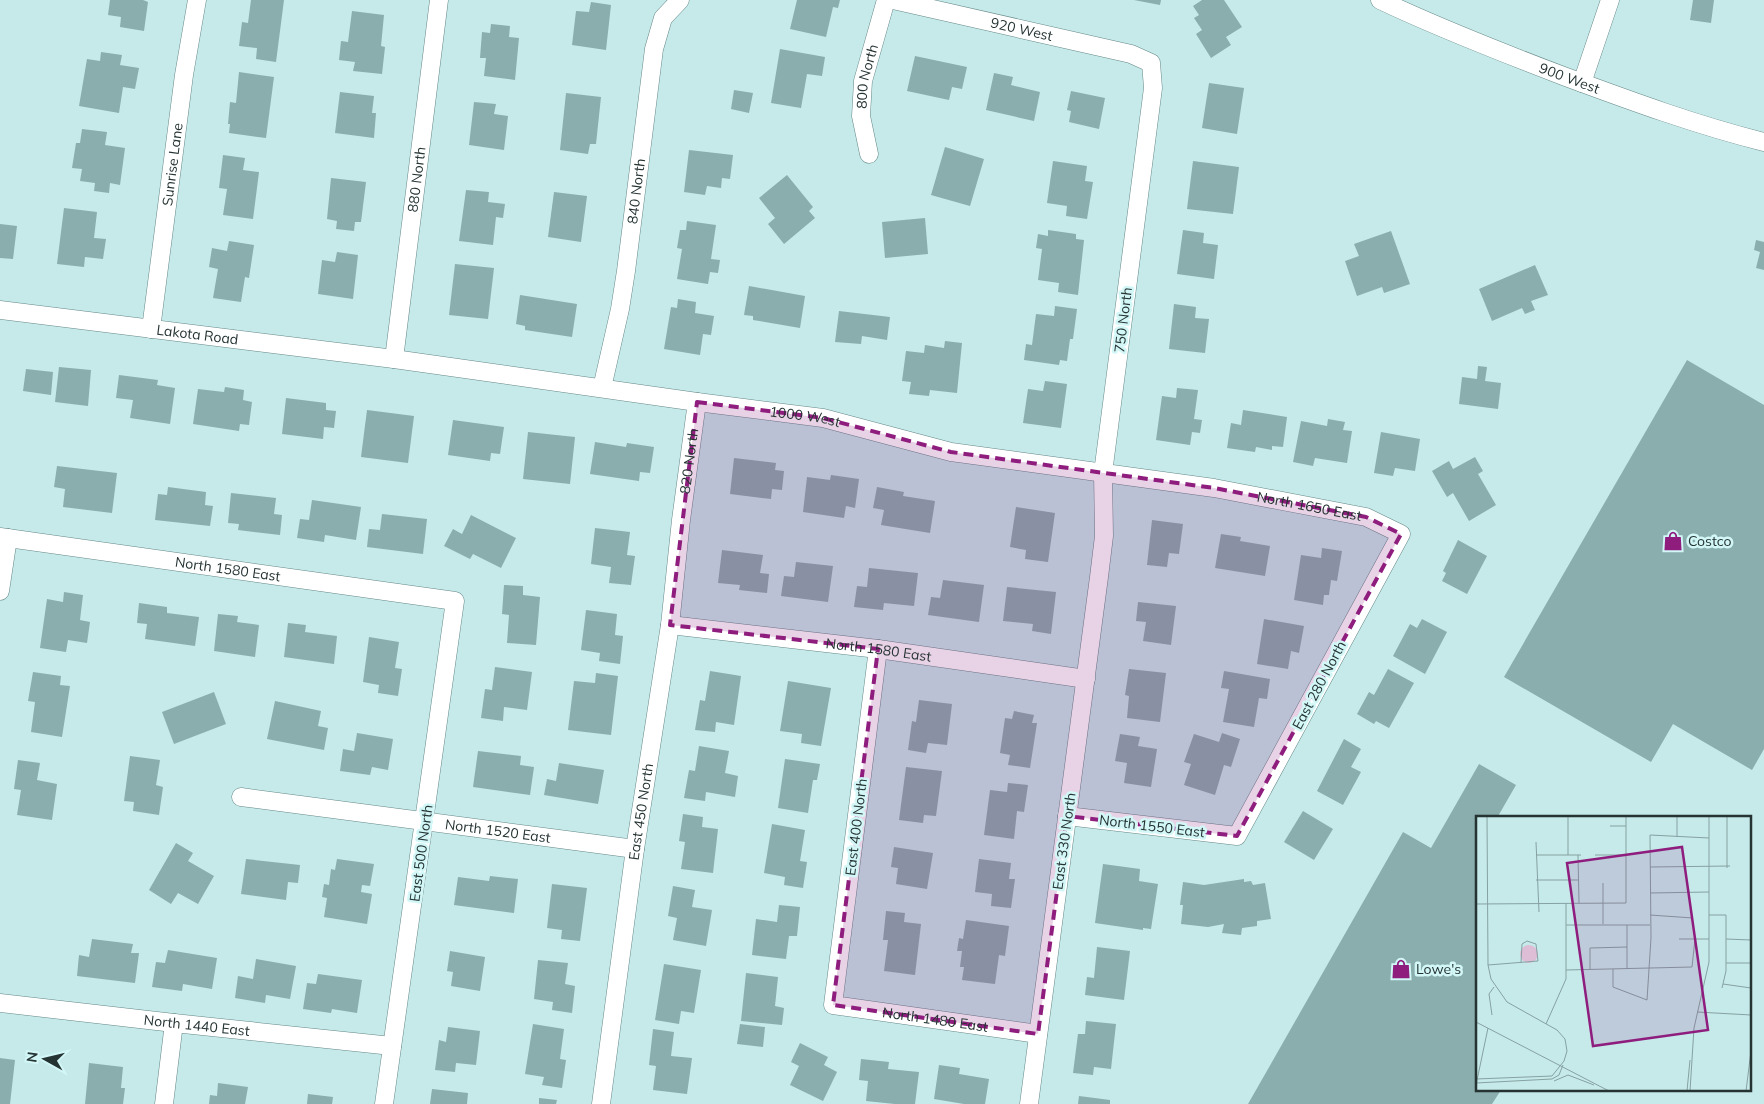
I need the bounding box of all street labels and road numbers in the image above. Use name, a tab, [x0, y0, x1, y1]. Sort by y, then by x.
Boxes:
street label: 920 West	[989, 13, 1055, 45]
street label: 800 North	[852, 42, 882, 109]
street label: 900 West	[1537, 59, 1602, 98]
street label: Sunrise Lane	[158, 122, 187, 207]
street label: 880 North	[403, 146, 430, 213]
street label: 840 North	[623, 157, 649, 225]
street label: 750 North	[1110, 286, 1136, 354]
street label: Lakota Road	[156, 321, 239, 349]
street label: 1000 West	[768, 402, 842, 431]
street label: 820 North	[676, 427, 702, 495]
street label: North 1650 East	[1255, 487, 1363, 525]
street label: North 1580 East	[174, 553, 282, 585]
street label: North 1580 East	[825, 634, 933, 666]
street label: East 280 North	[1288, 638, 1350, 732]
street label: East 450 North	[625, 762, 657, 861]
street label: East 400 North	[841, 777, 871, 877]
street label: East 330 North	[1048, 791, 1080, 891]
street label: East 500 North	[405, 803, 437, 903]
street label: North 1550 East	[1098, 811, 1206, 841]
street label: North 1520 East	[444, 815, 552, 847]
street label: North 1480 East	[881, 1003, 989, 1036]
street label: North 1440 East	[143, 1011, 251, 1040]

